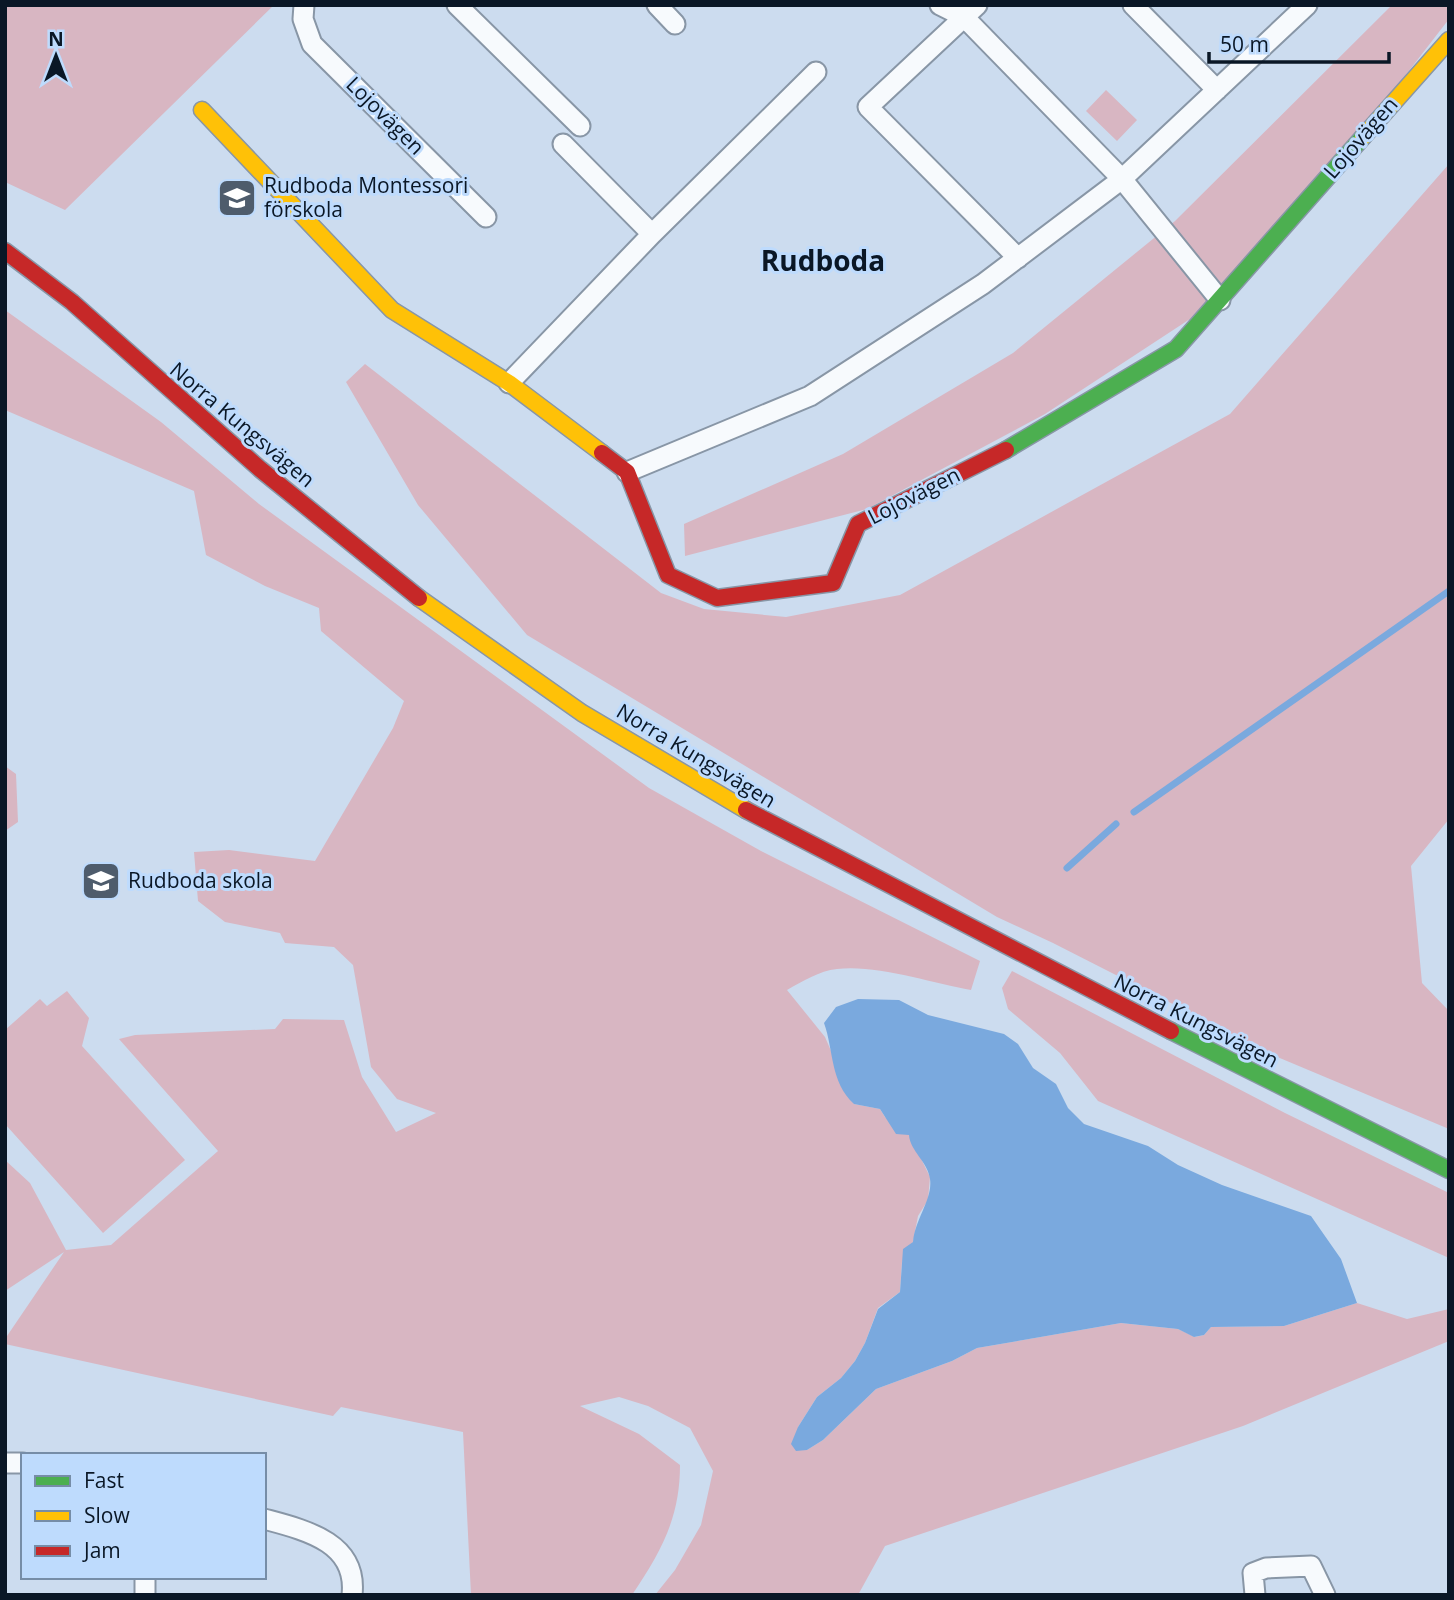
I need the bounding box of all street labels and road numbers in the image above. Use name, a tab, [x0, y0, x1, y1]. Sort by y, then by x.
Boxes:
street label: Lojovägen	[341, 70, 431, 160]
street label: Lojovägen	[1317, 91, 1404, 184]
street label: Norra Kungsvägen	[164, 355, 321, 493]
street label: Lojovägen	[863, 460, 964, 530]
street label: Norra Kungsvägen	[612, 697, 781, 814]
street label: Norra Kungsvägen	[1109, 967, 1283, 1074]

